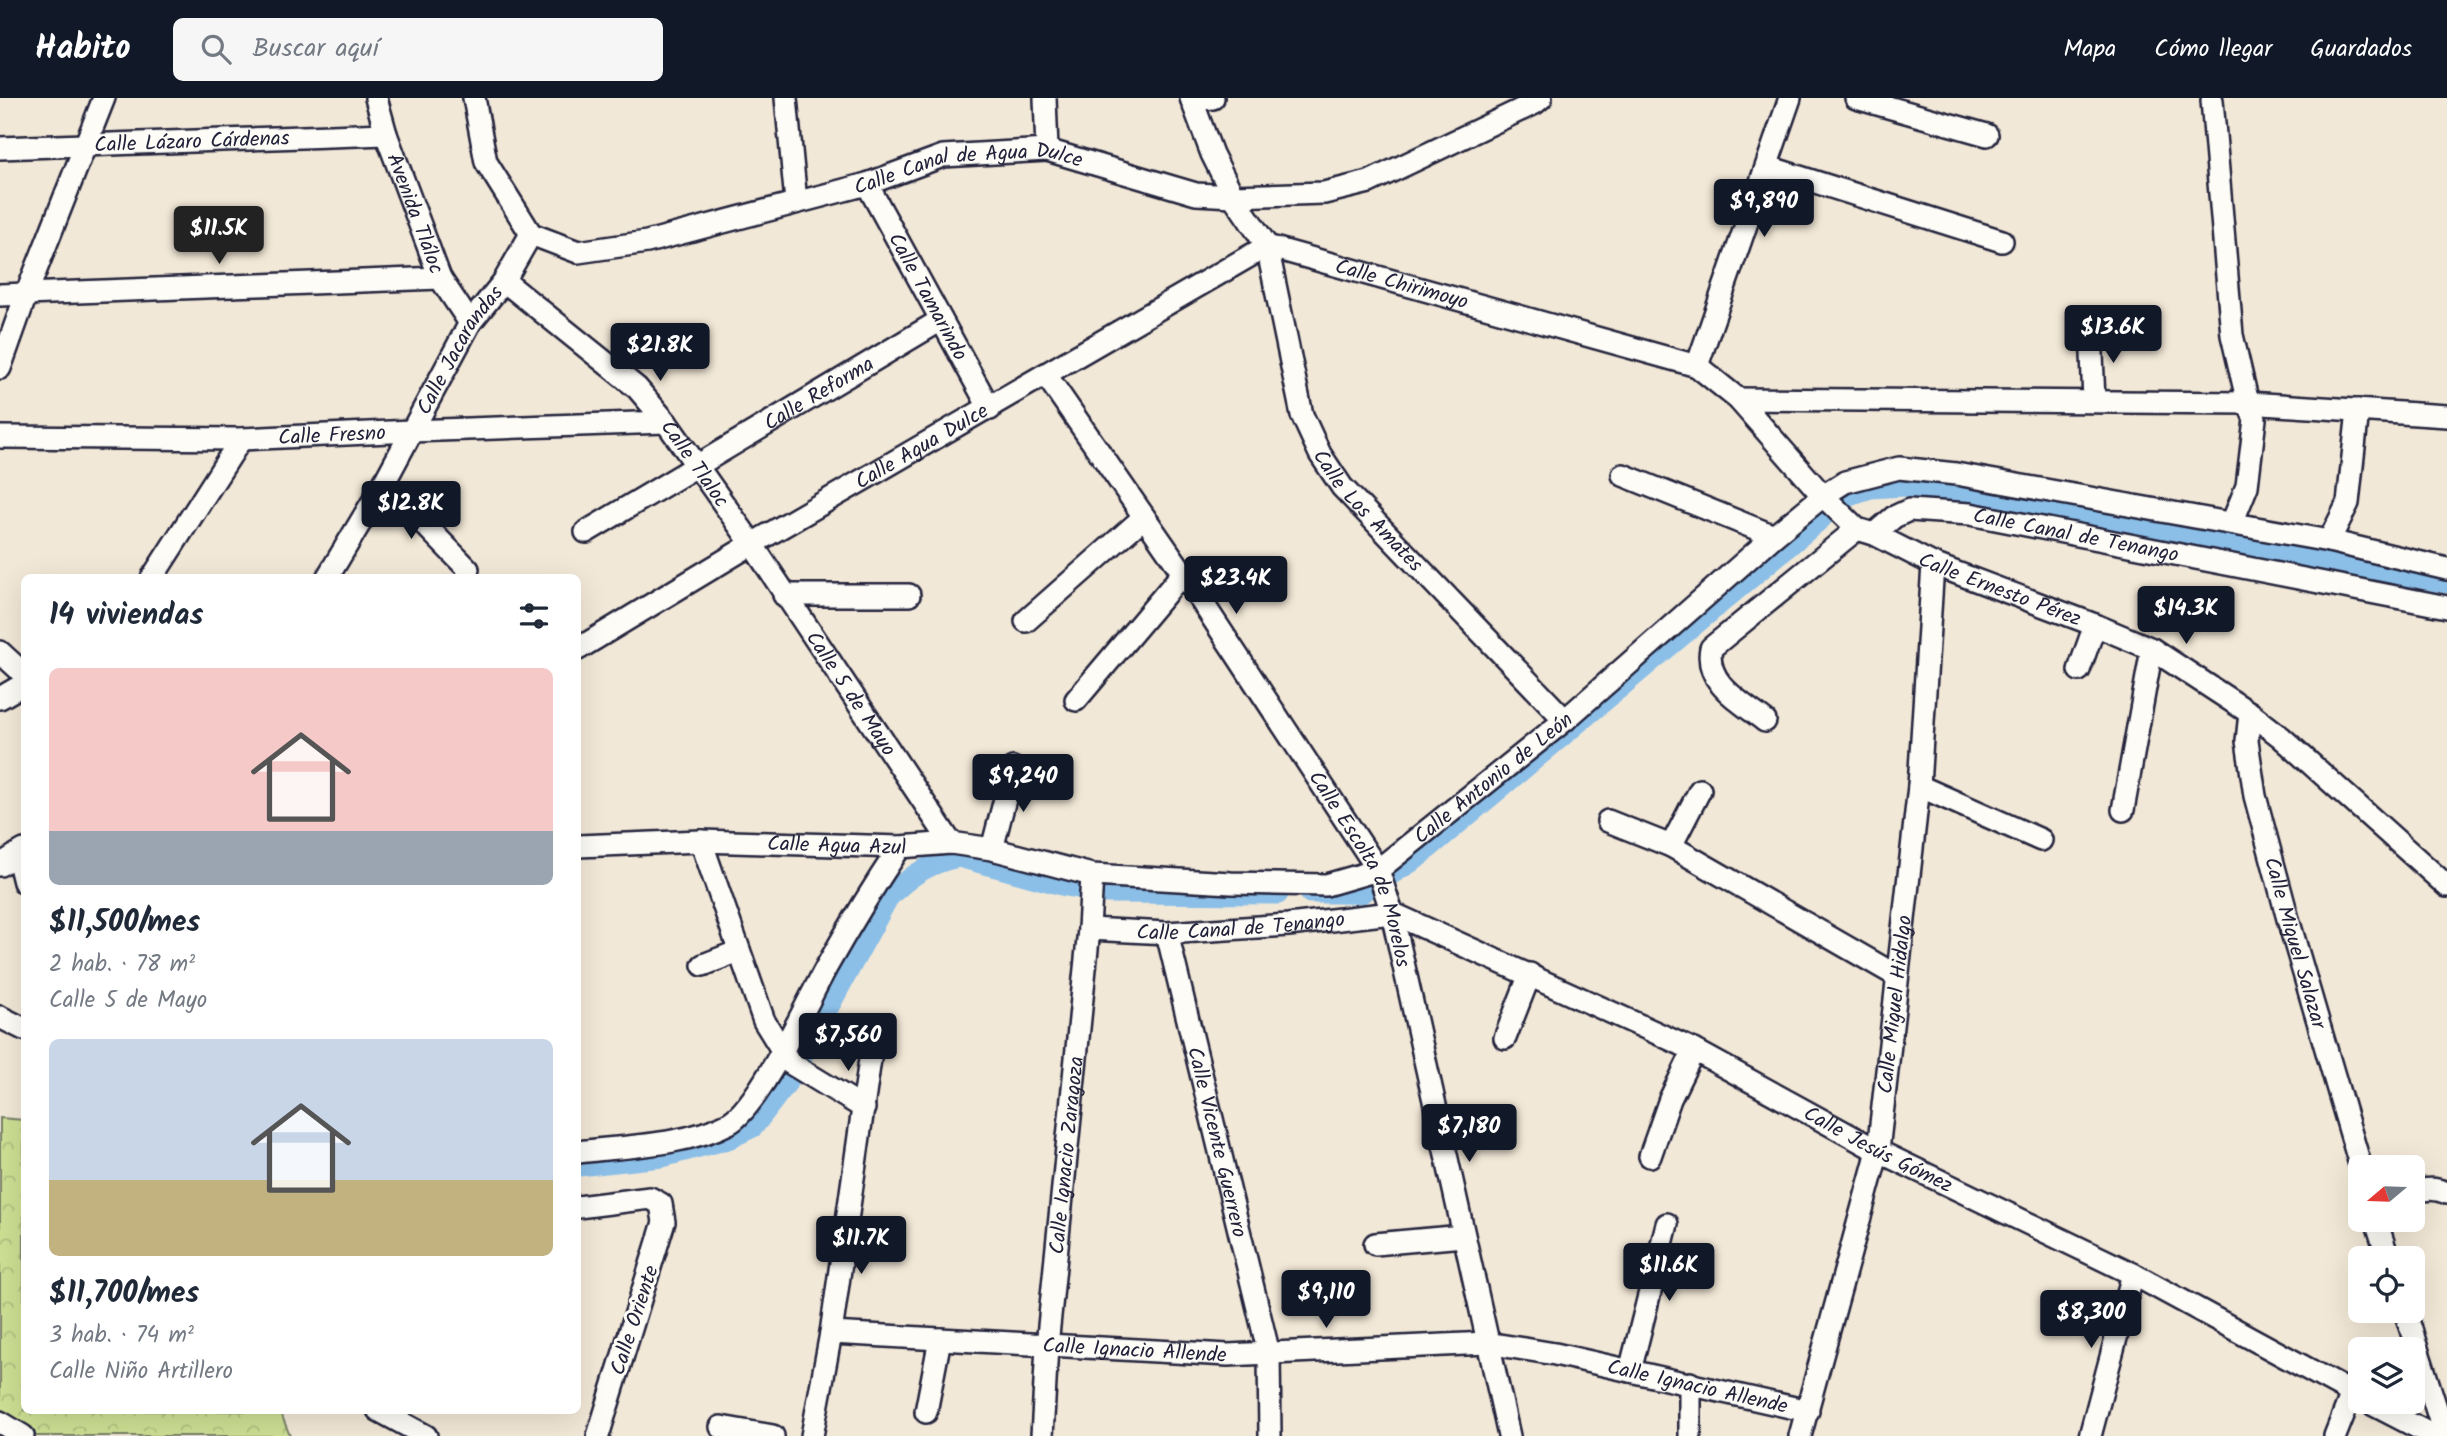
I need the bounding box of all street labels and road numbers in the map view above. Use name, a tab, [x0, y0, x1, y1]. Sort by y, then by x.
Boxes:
street label: Calle Lázaro Cárdenas	[94, 123, 290, 163]
street label: Calle Canal de Agua Dulce	[851, 135, 1087, 205]
street label: Avenida Tláloc	[377, 149, 452, 279]
street label: Calle Tamarindo	[879, 227, 975, 367]
street label: Calle Chirimoyo	[1331, 251, 1472, 319]
street label: Calle Jacarandas	[409, 279, 512, 421]
street label: Calle Reforma	[758, 349, 881, 440]
street label: Calle Agua Dulce	[849, 395, 996, 499]
street label: Calle Tlaloc	[651, 413, 736, 515]
street label: Calle Fresno	[277, 417, 387, 455]
street label: Calle Los Amates	[1303, 443, 1430, 580]
street label: Calle Canal de Tenango	[1970, 500, 2181, 572]
street label: Calle Ernesto Pérez	[1912, 544, 2086, 636]
street label: Calle 5 de Mayo	[796, 625, 904, 763]
street label: Calle Antonio de León	[1407, 705, 1581, 853]
street label: Calle Escolta de Morelos	[1299, 764, 1419, 971]
street label: Calle Agua Azul	[767, 828, 908, 865]
street label: Calle Miguel Salazar	[2254, 853, 2335, 1034]
street label: Calle Canal de Tenango	[1136, 904, 1347, 951]
street label: Calle Miguel Hidalgo	[1870, 914, 1922, 1096]
street label: Calle Vicente Guerrero	[1177, 1044, 1255, 1241]
street label: Calle Ignacio Zaragoza	[1041, 1055, 1094, 1256]
street label: Calle Jesús Gómez	[1797, 1098, 1958, 1203]
street label: Calle Oriente	[602, 1261, 669, 1380]
street label: Calle Ignacio Allende	[1042, 1330, 1228, 1373]
street label: Calle Ignacio Allende	[1604, 1351, 1791, 1424]

